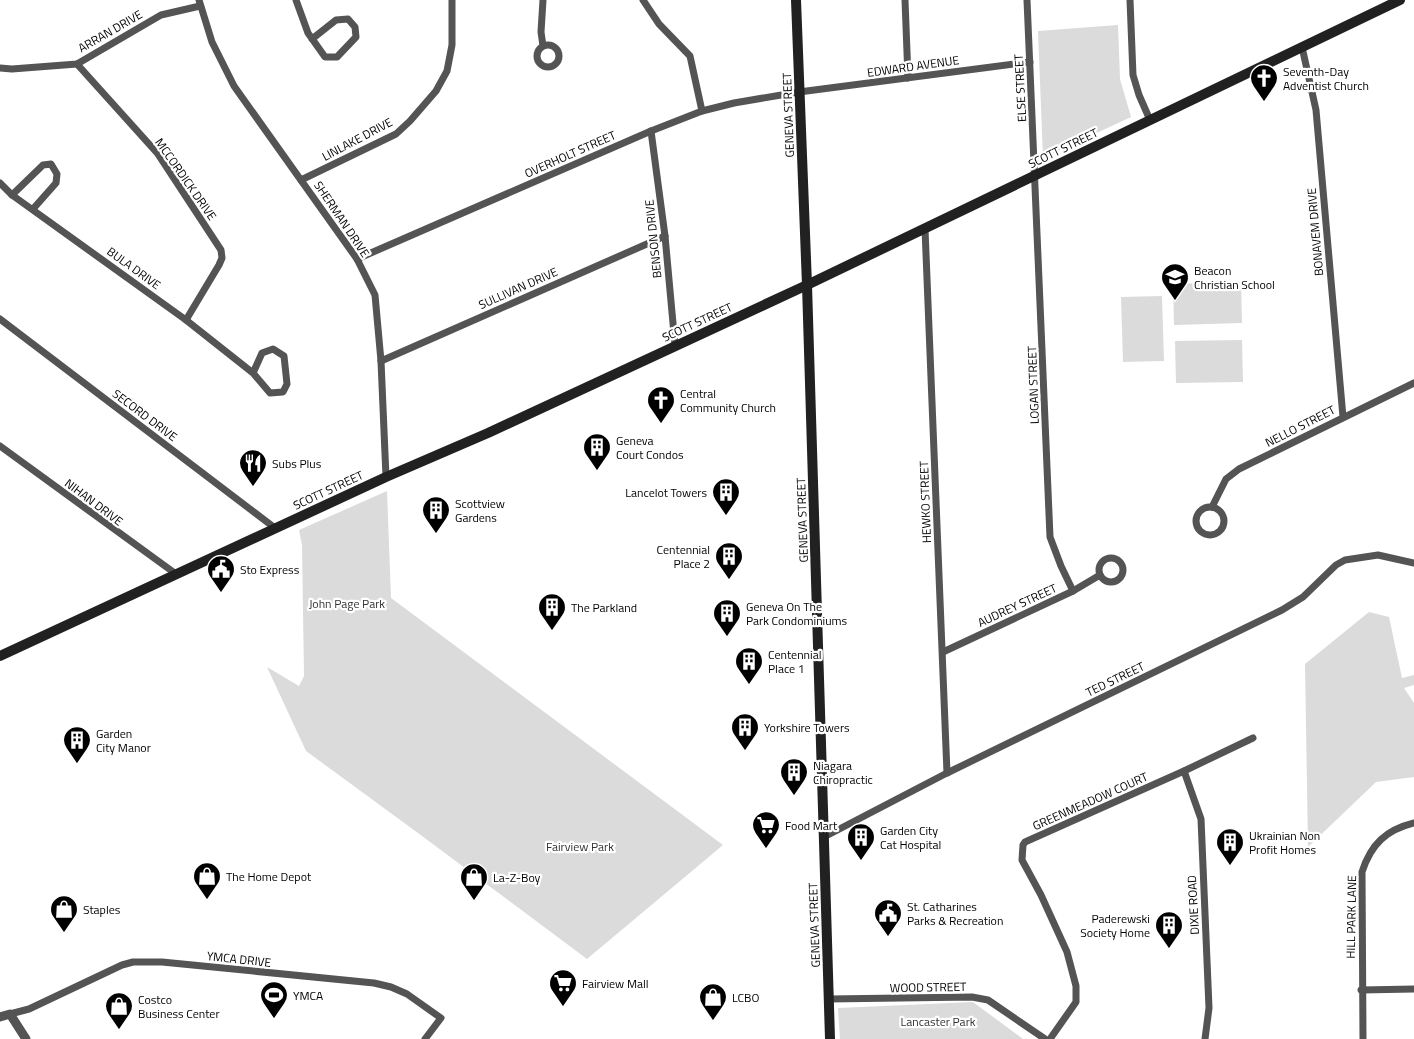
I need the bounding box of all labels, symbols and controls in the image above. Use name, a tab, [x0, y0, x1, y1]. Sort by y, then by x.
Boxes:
street label: ARRAN DRIVE	[74, 5, 146, 57]
street label: EDWARD AVENUE	[866, 50, 961, 82]
street label: ELSE STREET	[1009, 53, 1031, 122]
place label: Seventh-Day Adventist Church	[1283, 62, 1369, 95]
church icon: Seventh-Day Adventist Church	[1249, 63, 1279, 102]
street label: GENEVA STREET	[777, 72, 799, 158]
street label: LINLAKE DRIVE	[318, 112, 396, 166]
street label: SCOTT STREET	[1025, 123, 1102, 173]
street label: OVERHOLT STREET	[521, 125, 619, 183]
street label: MCCORDICK DRIVE	[151, 134, 222, 224]
street label: SHERMAN DRIVE	[309, 177, 375, 261]
street label: BONAVEM DRIVE	[1302, 187, 1328, 277]
street label: BENSON DRIVE	[639, 198, 667, 279]
street label: BULA DRIVE	[103, 242, 165, 294]
place label: Beacon Christian School	[1194, 261, 1275, 294]
street label: SULLIVAN DRIVE	[475, 262, 561, 314]
school or university icon: Beacon Christian School	[1160, 262, 1190, 301]
street label: SCOTT STREET	[659, 297, 736, 347]
street label: LOGAN STREET	[1022, 345, 1044, 425]
street label: SECORD DRIVE	[109, 384, 182, 446]
place label: Central Community Church	[680, 384, 776, 417]
church icon: Central Community Church	[646, 385, 676, 424]
street label: NELLO STREET	[1262, 400, 1339, 452]
place label: Geneva Court Condos	[616, 431, 684, 464]
building icon: Geneva Court Condos	[582, 432, 612, 471]
restaurant icon: Subs Plus	[238, 448, 268, 487]
place label: Subs Plus	[272, 454, 322, 473]
street label: HEWKO STREET	[914, 460, 936, 543]
street label: SCOTT STREET	[290, 465, 367, 515]
street label: NIHAN DRIVE	[61, 474, 127, 530]
building icon: Lancelot Towers	[711, 477, 741, 516]
street label: GENEVA STREET	[791, 477, 813, 563]
place label: Lancelot Towers	[625, 483, 707, 502]
place label: Scottview Gardens	[455, 494, 505, 527]
building icon: Scottview Gardens	[421, 495, 451, 534]
place label: Centennial Place 2	[657, 540, 710, 573]
building icon: Centennial Place 2	[714, 541, 744, 580]
public building icon: Sto Express	[206, 554, 236, 593]
place label: Sto Express	[240, 560, 300, 579]
street label: AUDREY STREET	[974, 578, 1060, 632]
building icon: The Parkland	[537, 592, 567, 631]
park label: John Page Park	[309, 594, 385, 613]
place label: Geneva On The Park Condominiums	[746, 597, 848, 630]
place label: The Parkland	[571, 598, 637, 617]
building icon: Geneva On The Park Condominiums	[712, 598, 742, 637]
place label: Centennial Place 1	[768, 645, 821, 678]
building icon: Centennial Place 1	[734, 646, 764, 685]
street label: TED STREET	[1082, 656, 1148, 701]
building icon: Yorkshire Towers	[730, 712, 760, 751]
place label: Yorkshire Towers	[764, 718, 850, 737]
place label: Garden City Manor	[96, 724, 151, 757]
building icon: Garden City Manor	[62, 725, 92, 764]
place label: Niagara Chiropractic	[813, 756, 873, 789]
building icon: Niagara Chiropractic	[779, 757, 809, 796]
street label: GREENMEADOW COURT	[1029, 767, 1151, 835]
supermarket icon: Food Mart	[751, 810, 781, 849]
place label: Food Mart	[785, 816, 838, 835]
place label: Garden City Cat Hospital	[880, 821, 941, 854]
building icon: Garden City Cat Hospital	[846, 822, 876, 861]
place label: Ukrainian Non Profit Homes	[1249, 826, 1320, 859]
building icon: Ukrainian Non Profit Homes	[1215, 827, 1245, 866]
park label: Fairview Park	[546, 837, 614, 856]
shop icon: The Home Depot	[192, 861, 222, 900]
shop icon: La-Z-Boy	[459, 862, 489, 901]
place label: The Home Depot	[226, 867, 312, 886]
place label: La-Z-Boy	[493, 868, 541, 887]
street label: DIXIE ROAD	[1182, 874, 1204, 935]
street label: HILL PARK LANE	[1341, 875, 1361, 959]
street label: GENEVA STREET	[803, 882, 825, 968]
shop icon: Staples	[49, 894, 79, 933]
place label: St. Catharines Parks & Recreation	[907, 897, 1003, 930]
public building icon: St. Catharines Parks & Recreation	[873, 898, 903, 937]
place label: Staples	[83, 900, 121, 919]
place label: Paderewski Society Home	[1080, 909, 1150, 942]
building icon: Paderewski Society Home	[1154, 910, 1184, 949]
street label: YMCA DRIVE	[206, 946, 272, 972]
supermarket icon: Fairview Mall	[548, 968, 578, 1007]
place label: Fairview Mall	[582, 974, 649, 993]
street label: WOOD STREET	[890, 977, 967, 997]
sports icon: YMCA	[259, 980, 289, 1019]
shop icon: LCBO	[698, 982, 728, 1021]
place label: YMCA	[293, 986, 323, 1005]
place label: LCBO	[732, 988, 759, 1007]
place label: Costco Business Center	[138, 990, 220, 1023]
shop icon: Costco Business Center	[104, 991, 134, 1030]
park label: Lancaster Park	[900, 1012, 976, 1031]

